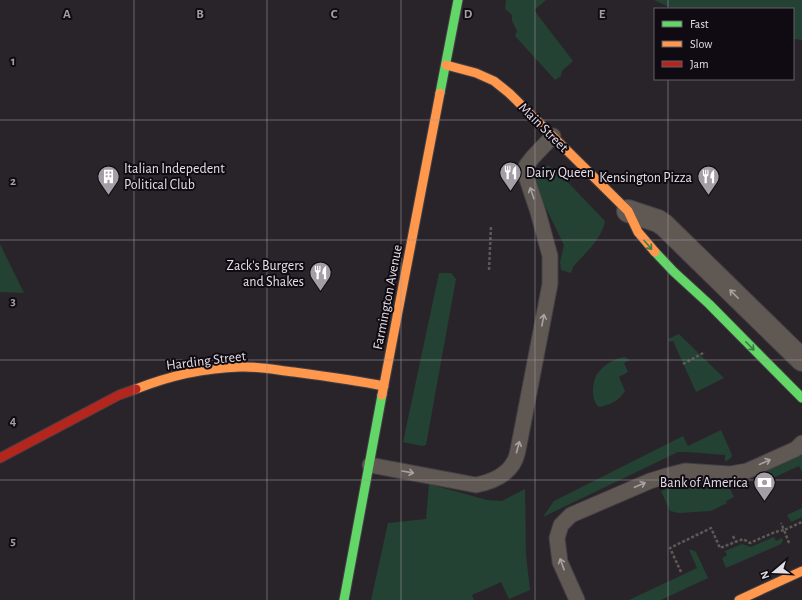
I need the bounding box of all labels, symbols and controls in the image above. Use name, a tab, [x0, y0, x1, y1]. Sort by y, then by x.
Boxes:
text: A	[63, 8, 71, 21]
text: B	[196, 8, 204, 21]
text: C	[331, 8, 338, 21]
text: D	[464, 8, 473, 21]
text: E	[599, 8, 606, 21]
legend	[654, 8, 794, 80]
text: Fast	[690, 18, 709, 30]
text: Slow	[690, 38, 712, 50]
text: 1	[11, 55, 15, 68]
text: Jam	[690, 58, 709, 70]
street label: Main Street	[516, 100, 571, 155]
restaurant icon: Dairy Queen	[498, 159, 524, 192]
place label: Italian Indepedent Political Club	[124, 162, 225, 192]
building icon: Italian Indepedent Political Club	[96, 163, 122, 196]
restaurant icon: Kensington Pizza	[695, 164, 721, 197]
place label: Dairy Queen	[526, 166, 594, 180]
place label: Kensington Pizza	[599, 171, 693, 185]
text: 2	[10, 175, 16, 188]
one-way arrow	[527, 188, 535, 200]
one-way arrow	[643, 239, 652, 250]
street label: Farmington Avenue	[371, 244, 405, 351]
place label: Zack's Burgers and Shakes	[227, 259, 304, 289]
restaurant icon: Zack's Burgers and Shakes	[307, 260, 333, 293]
one-way arrow	[729, 289, 739, 299]
text: 3	[10, 295, 16, 308]
one-way arrow	[540, 314, 548, 327]
one-way arrow	[745, 341, 755, 351]
street label: Harding Street	[166, 349, 247, 373]
text: 4	[10, 415, 17, 428]
one-way arrow	[515, 441, 522, 454]
one-way arrow	[759, 458, 771, 465]
one-way arrow	[401, 469, 414, 477]
bank icon: Bank of America	[751, 469, 777, 502]
place label: Bank of America	[660, 476, 749, 490]
one-way arrow	[633, 481, 645, 488]
text: 5	[10, 535, 16, 548]
north arrow	[754, 552, 794, 592]
one-way arrow	[558, 558, 565, 571]
text: N	[759, 570, 771, 581]

